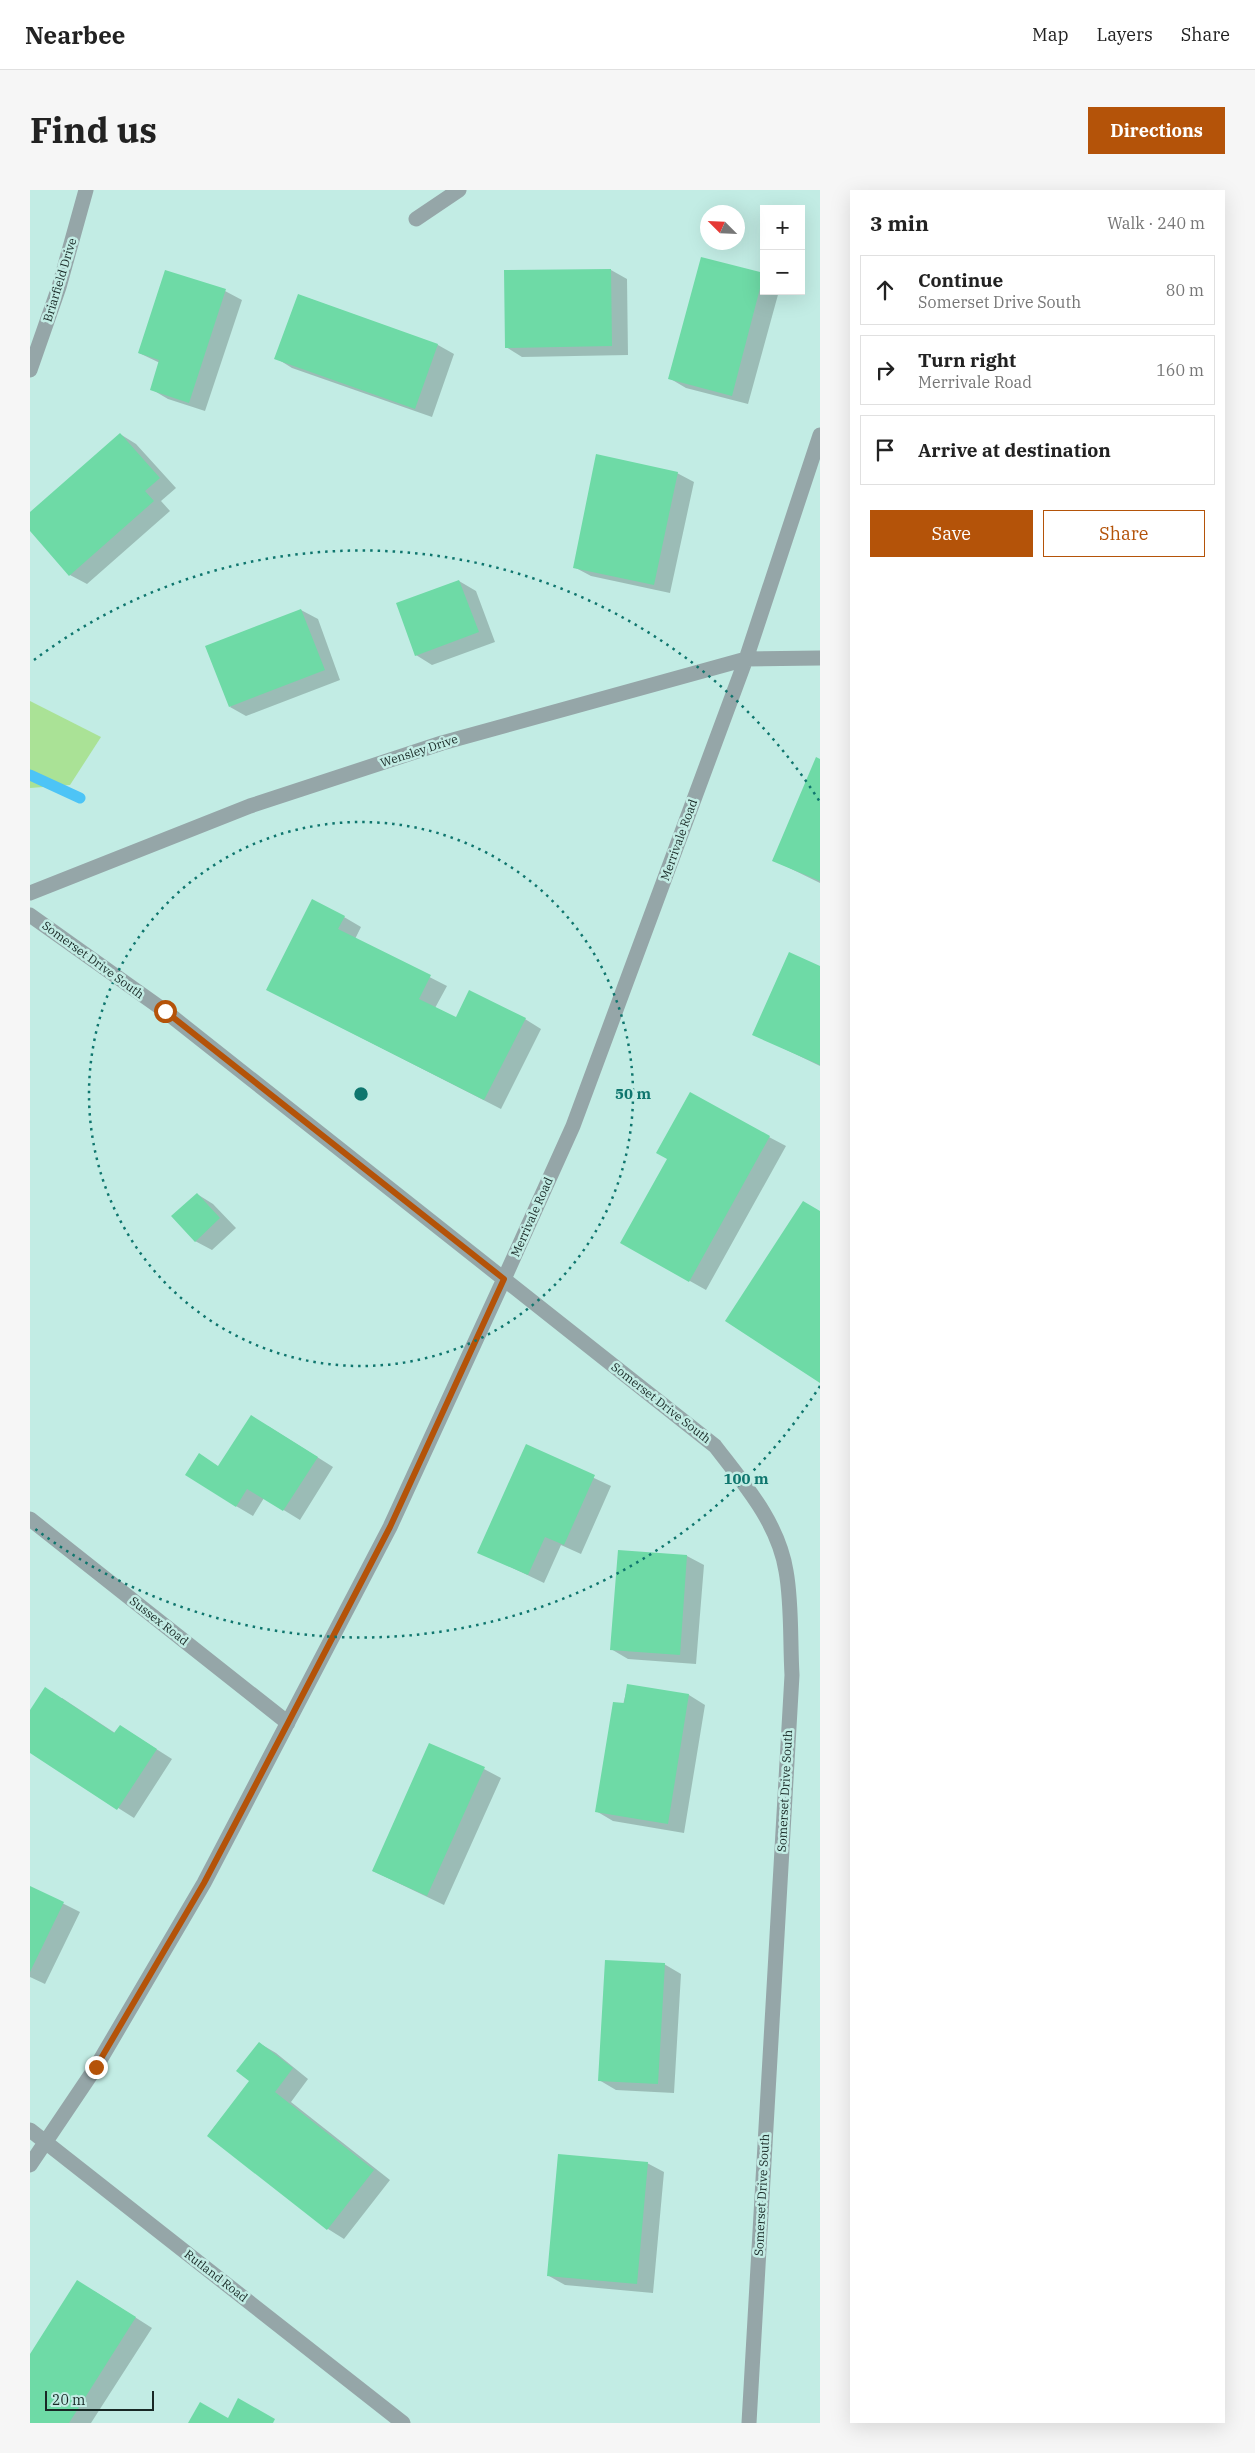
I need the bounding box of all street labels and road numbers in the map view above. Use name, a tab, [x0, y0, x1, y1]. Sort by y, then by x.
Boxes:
street label: Briarfield Drive	[40, 236, 79, 324]
street label: Wensley Drive	[378, 731, 459, 770]
street label: Merrivale Road	[657, 797, 700, 883]
street label: Somerset Drive South	[39, 918, 148, 1002]
street label: Merrivale Road	[507, 1175, 556, 1259]
street label: Somerset Drive South	[608, 1359, 715, 1446]
street label: Sussex Road	[127, 1593, 192, 1648]
street label: Somerset Drive South	[774, 1729, 795, 1852]
street label: Somerset Drive South	[751, 2133, 772, 2256]
street label: Rutland Road	[182, 2246, 251, 2305]

